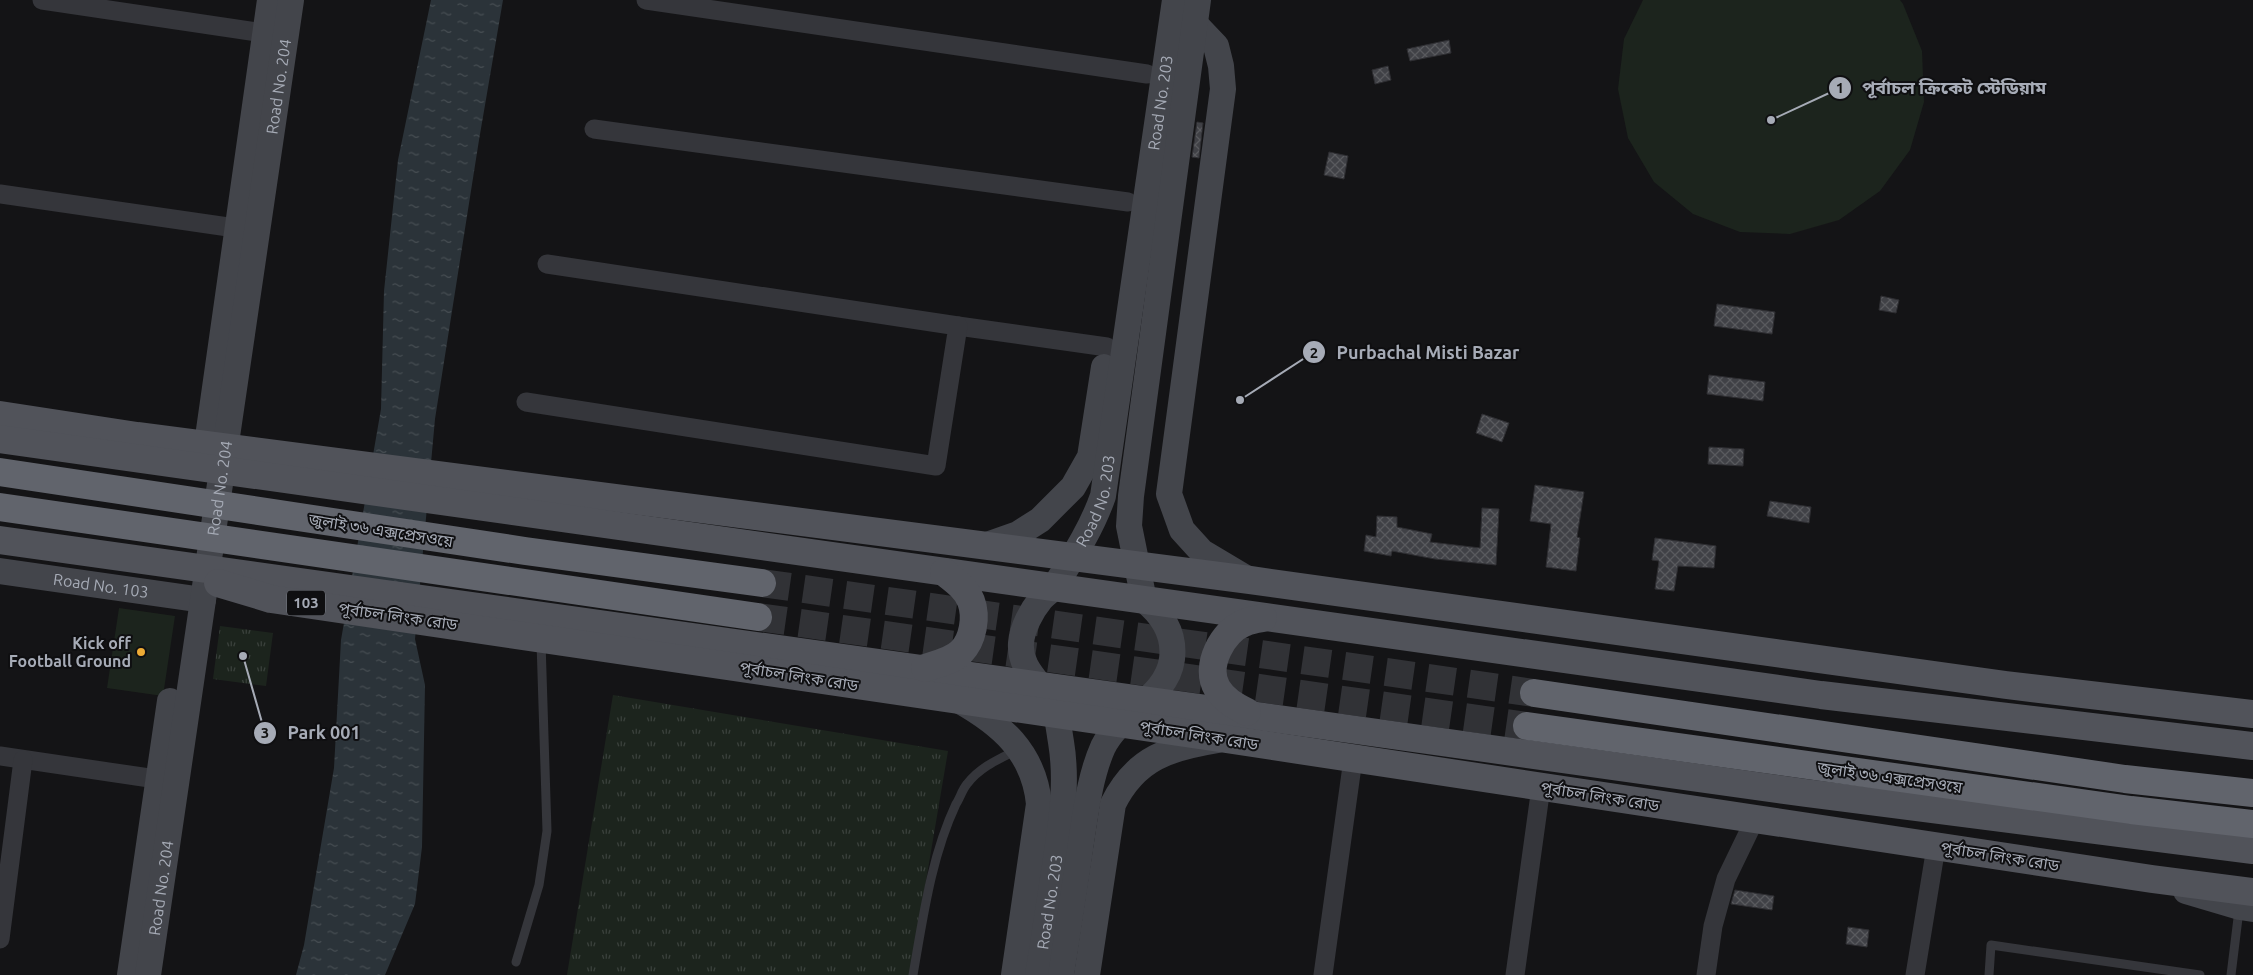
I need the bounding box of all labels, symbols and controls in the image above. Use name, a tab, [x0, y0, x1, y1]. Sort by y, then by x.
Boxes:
street label: Road No. 204	[262, 38, 294, 135]
street label: Road No. 203	[1144, 54, 1176, 152]
callout: পূর্বাচল ক্রিকেট স্টেডিয়াম	[1827, 71, 2057, 104]
text: পূর্বাচল ক্রিকেট স্টেডিয়াম	[1862, 77, 2047, 99]
text: 1	[1836, 79, 1844, 96]
callout: Purbachal Misti Bazar	[1302, 336, 1529, 369]
text: Purbachal Misti Bazar	[1337, 342, 1520, 362]
text: 2	[1310, 344, 1318, 361]
street label: Road No. 204	[204, 439, 235, 537]
street label: Road No. 203	[1072, 454, 1118, 550]
street label: জুলাই ৩৬ এক্সপ্রেসওয়ে	[306, 510, 456, 550]
street label: Road No. 103	[52, 570, 150, 601]
road number: 103	[287, 590, 325, 616]
street label: পূর্বাচল লিংক রোড	[337, 599, 459, 634]
place label: Kick off Football Ground	[9, 634, 132, 670]
marker: Kick off Football Ground	[135, 646, 147, 658]
street label: পূর্বাচল লিংক রোড	[738, 658, 860, 695]
callout: Park 001	[252, 716, 370, 749]
street label: পূর্বাচল লিংক রোড	[1138, 717, 1260, 754]
text: Park 001	[287, 722, 361, 742]
text: 3	[261, 724, 269, 741]
street label: জুলাই ৩৬ এক্সপ্রেসওয়ে	[1815, 758, 1965, 796]
street label: পূর্বাচল লিংক রোড	[1539, 778, 1661, 815]
street label: পূর্বাচল লিংক রোড	[1939, 838, 2061, 875]
street label: Road No. 204	[145, 839, 177, 937]
street label: Road No. 203	[1033, 853, 1066, 951]

